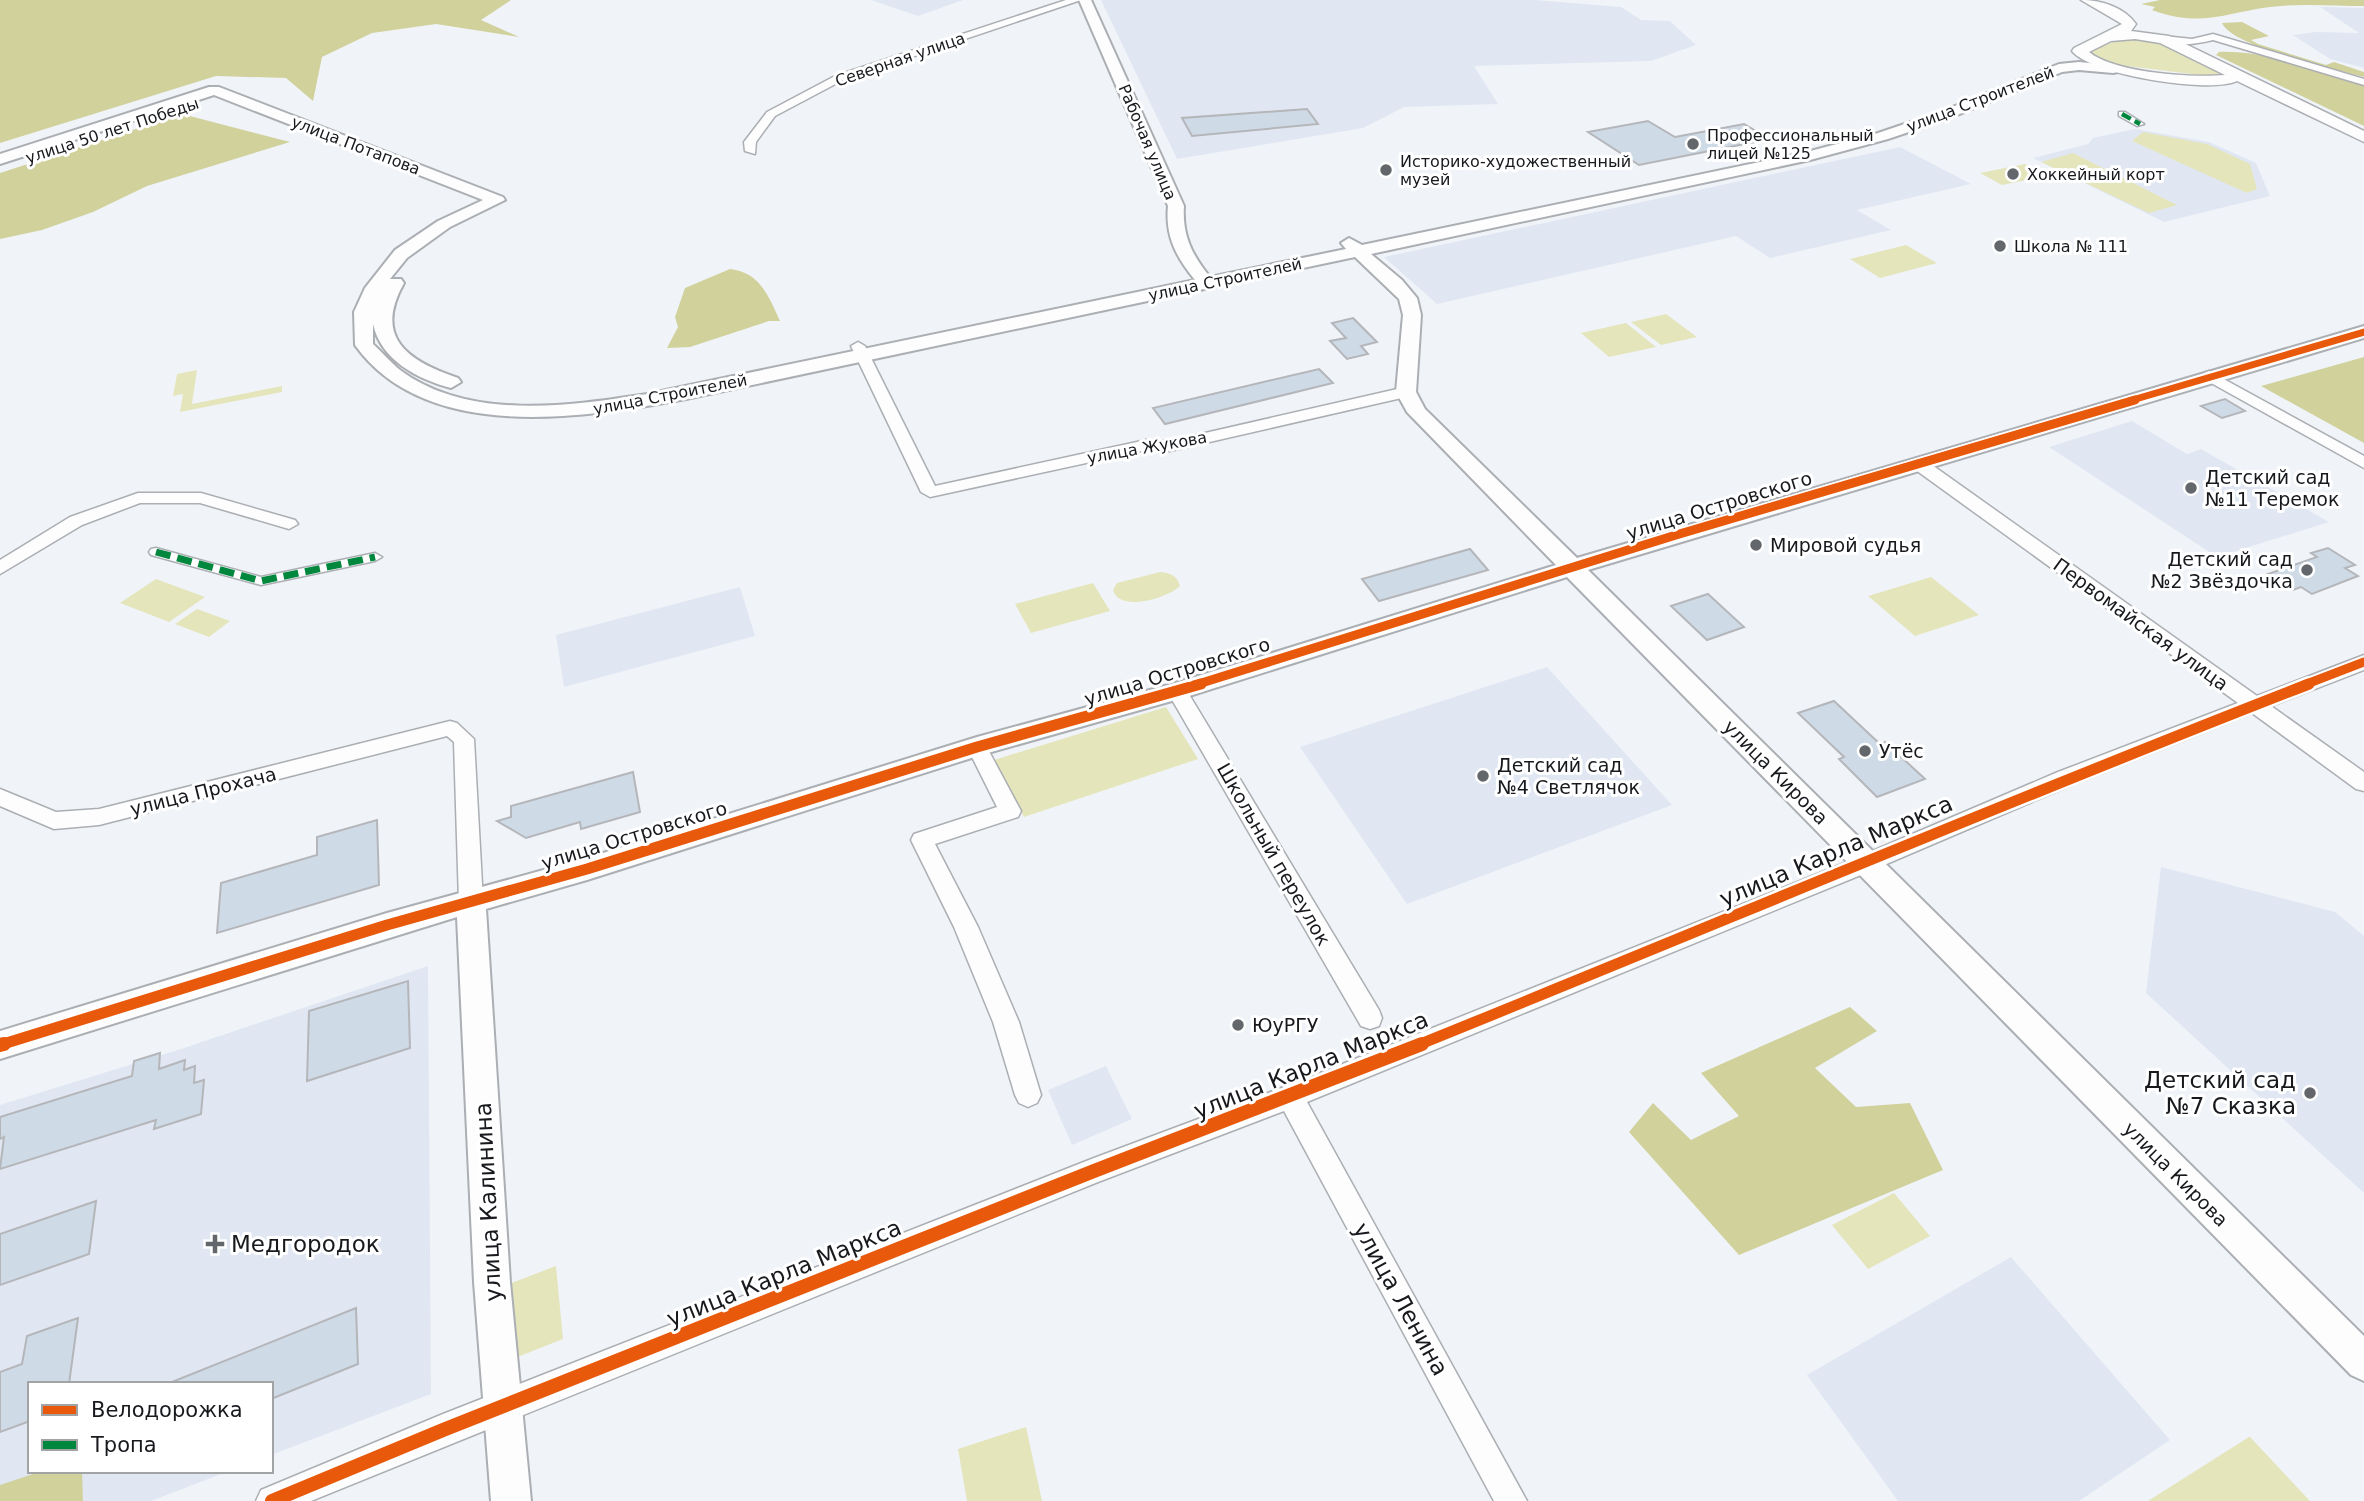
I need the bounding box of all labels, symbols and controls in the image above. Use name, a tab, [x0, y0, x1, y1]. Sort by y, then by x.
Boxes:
street label: Северная улица	[833, 28, 968, 91]
street label: улица Строителей	[1904, 63, 2057, 136]
street label: Рабочая улица	[1115, 81, 1180, 203]
street label: улица 50 лет Победы	[23, 93, 201, 167]
street label: улица Потапова	[289, 112, 423, 179]
place label: Профессиональный лицей №125	[1707, 126, 1874, 163]
marker: Профессиональный лицей №125	[1685, 136, 1701, 152]
place label: Историко-художественный музей	[1400, 152, 1631, 189]
marker: Историко-художественный музей	[1378, 162, 1394, 178]
place label: Хоккейный корт	[2027, 165, 2165, 184]
marker: Хоккейный корт	[2005, 166, 2021, 182]
place label: Школа № 111	[2014, 237, 2128, 256]
marker: Школа № 111	[1992, 238, 2008, 254]
street label: улица Строителей	[1147, 254, 1304, 305]
street label: улица Строителей	[592, 370, 749, 419]
street label: улица Жукова	[1086, 428, 1208, 467]
street label: улица Островского	[1624, 466, 1814, 544]
place label: Детский сад №11 Теремок	[2205, 466, 2339, 510]
marker: Детский сад №11 Теремок	[2183, 480, 2199, 496]
place label: Мировой судья	[1770, 534, 1921, 556]
marker: Мировой судья	[1748, 537, 1764, 553]
place label: Детский сад №2 Звёздочка	[2151, 548, 2293, 592]
street label: Первомайская улица	[2049, 553, 2233, 695]
marker: Детский сад №2 Звёздочка	[2299, 562, 2315, 578]
street label: улица Островского	[1082, 632, 1272, 710]
street label: улица Кирова	[1719, 715, 1833, 829]
place label: Утёс	[1879, 740, 1924, 762]
marker: Утёс	[1857, 743, 1873, 759]
place label: Детский сад №4 Светлячок	[1497, 754, 1640, 798]
street label: Школьный переулок	[1213, 759, 1335, 949]
street label: улица Прохача	[128, 762, 278, 820]
marker: Детский сад №4 Светлячок	[1475, 768, 1491, 784]
street label: улица Карла Маркса	[1716, 790, 1956, 912]
street label: улица Островского	[539, 796, 729, 874]
street label: улица Карла Маркса	[1190, 1006, 1432, 1124]
place label: ЮуРГУ	[1252, 1014, 1319, 1036]
marker: ЮуРГУ	[1230, 1017, 1246, 1033]
place label: Детский сад №7 Сказка	[2144, 1067, 2296, 1119]
marker: Детский сад №7 Сказка	[2302, 1085, 2318, 1101]
street label: улица Калинина	[470, 1102, 506, 1302]
street label: улица Кирова	[2119, 1117, 2233, 1231]
street label: улица Карла Маркса	[663, 1214, 905, 1332]
street label: улица Ленина	[1348, 1218, 1454, 1380]
place label: Медгородок	[231, 1231, 380, 1257]
marker: Медгородок	[205, 1234, 225, 1254]
legend	[28, 1382, 273, 1473]
text: Велодорожка	[91, 1398, 243, 1422]
text: Тропа	[90, 1433, 157, 1457]

